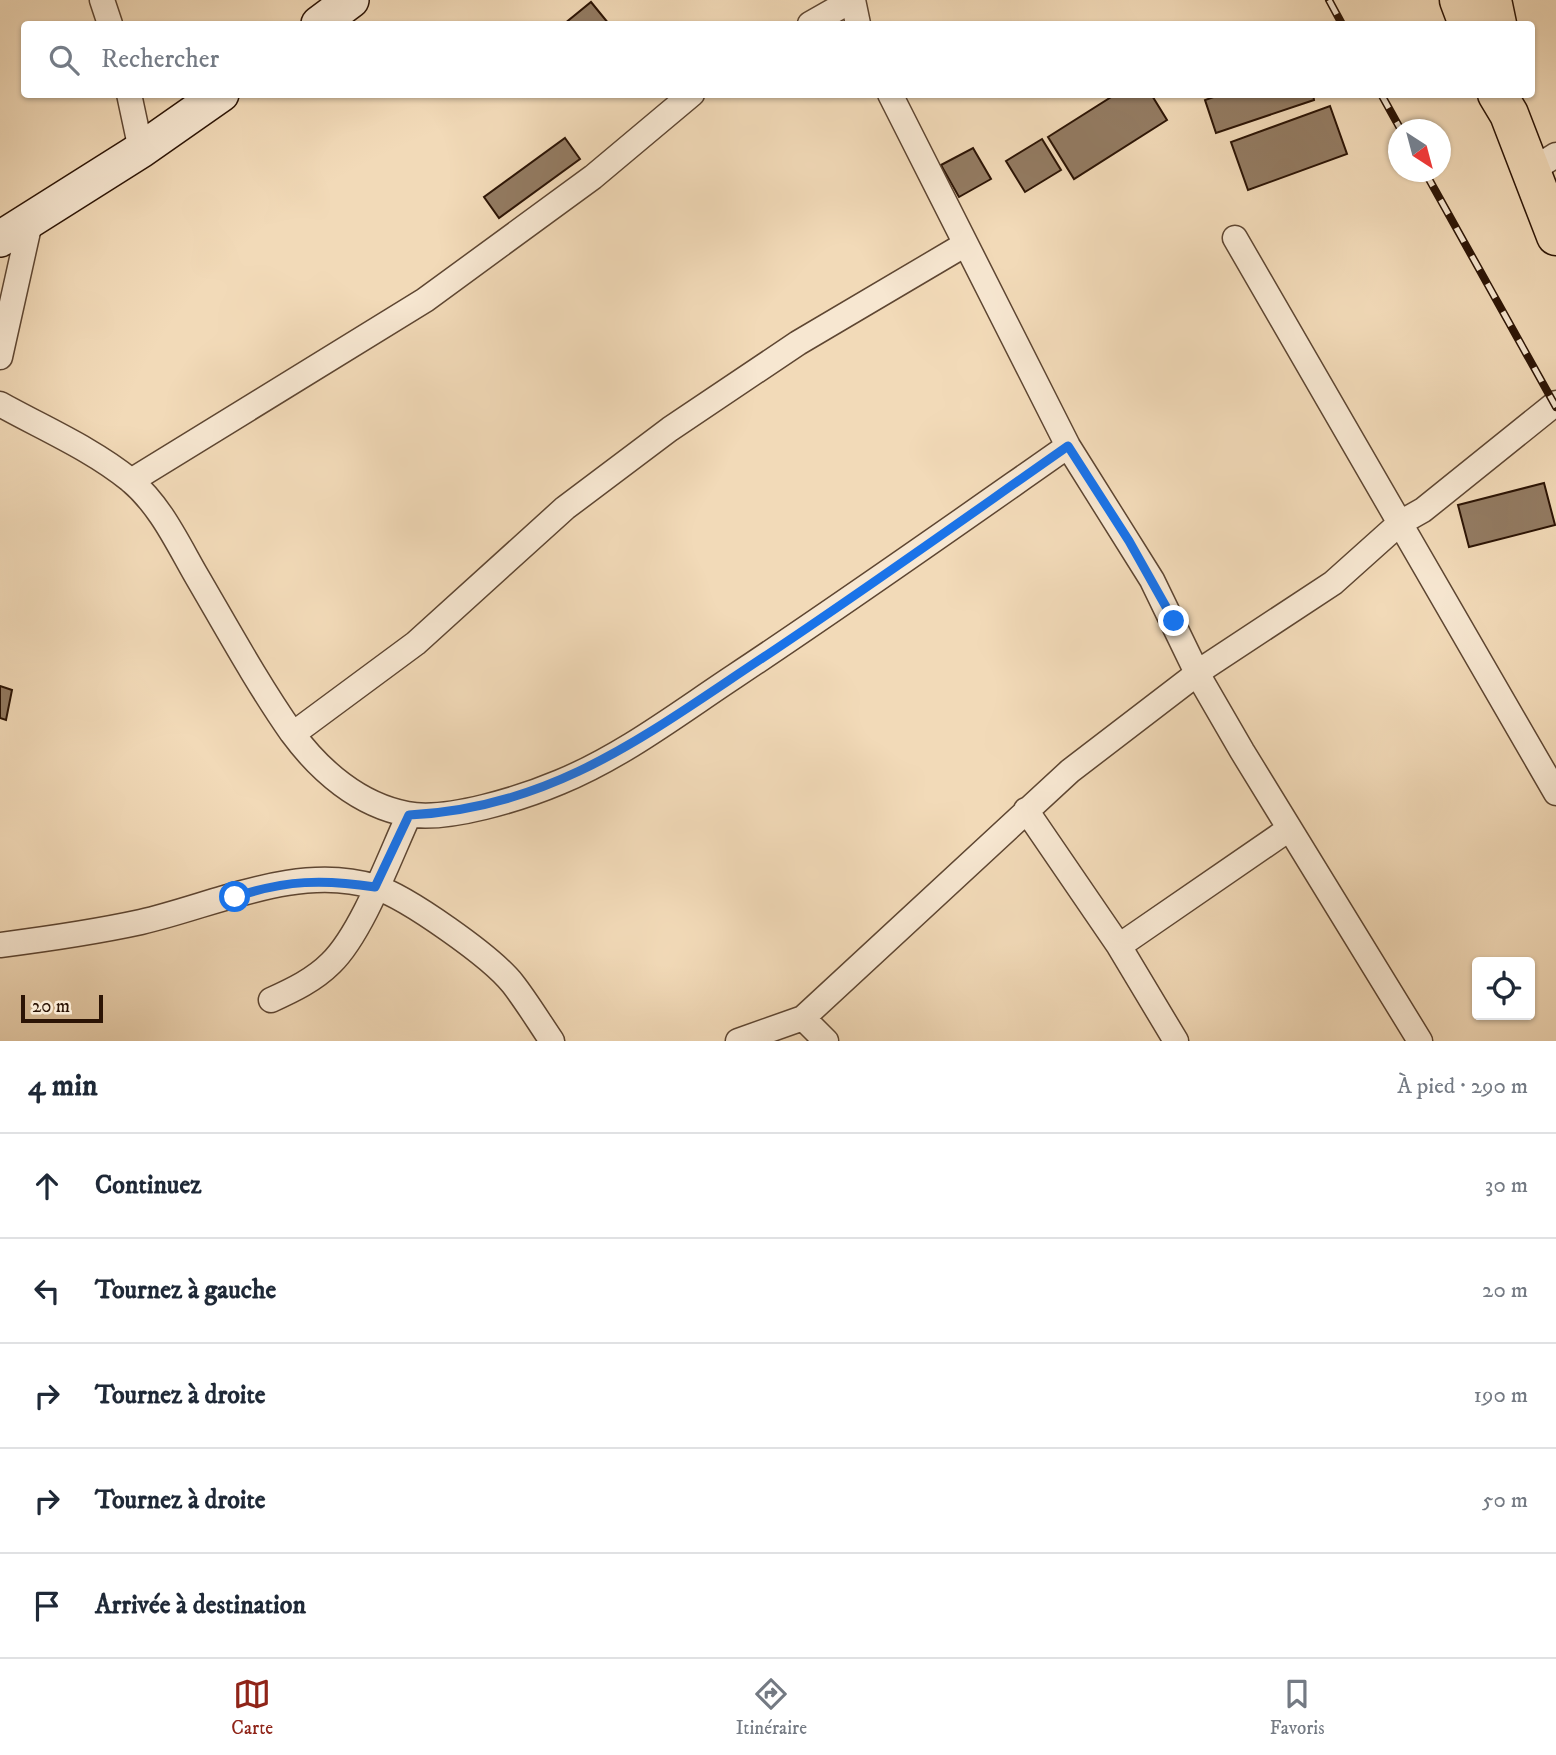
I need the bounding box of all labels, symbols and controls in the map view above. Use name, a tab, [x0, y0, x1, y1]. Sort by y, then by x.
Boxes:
search box	[21, 21, 1535, 98]
icon: search	[45, 41, 83, 79]
text: Rechercher	[101, 43, 219, 76]
north arrow	[1388, 119, 1451, 182]
route end	[1158, 605, 1189, 636]
route start	[219, 881, 250, 912]
map controls	[1472, 957, 1535, 1020]
button: locate	[1472, 957, 1535, 1020]
scale bar	[21, 992, 103, 1024]
text: 20 m	[32, 995, 70, 1018]
text: 4 min	[28, 1068, 98, 1105]
text: À pied · 290 m	[1397, 1072, 1528, 1101]
icon: ahead	[28, 1167, 66, 1205]
text: Continuez	[95, 1169, 201, 1202]
text: 30 m	[1485, 1171, 1528, 1200]
icon: left	[28, 1272, 66, 1310]
text: Tournez à gauche	[95, 1274, 276, 1307]
text: 20 m	[1482, 1276, 1528, 1305]
icon: right	[28, 1377, 66, 1415]
text: Tournez à droite	[95, 1379, 266, 1412]
text: 190 m	[1474, 1381, 1528, 1410]
icon: right	[28, 1482, 66, 1520]
text: Tournez à droite	[95, 1484, 266, 1517]
text: 50 m	[1482, 1486, 1528, 1515]
icon: arrive	[28, 1587, 66, 1625]
text: Arrivée à destination	[95, 1589, 306, 1622]
tab: Carte	[231, 1675, 273, 1740]
tab: Itinéraire	[736, 1675, 807, 1740]
tab: Favoris	[1270, 1675, 1325, 1740]

